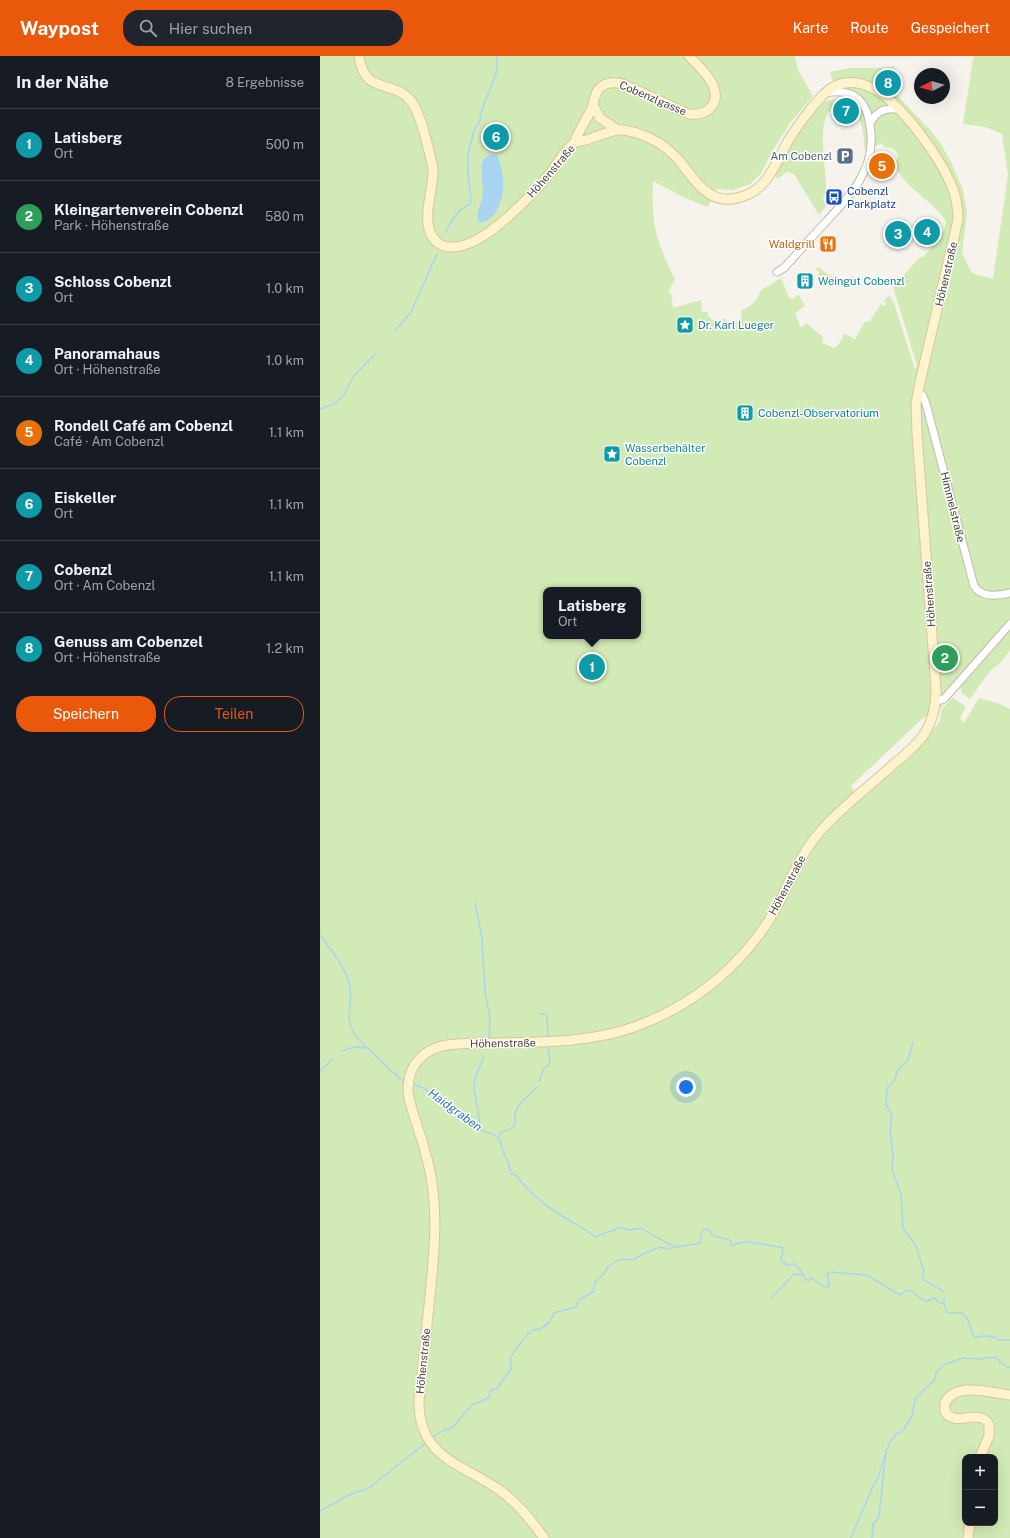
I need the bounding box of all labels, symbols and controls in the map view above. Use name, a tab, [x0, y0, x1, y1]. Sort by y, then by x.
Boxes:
search box	[123, 10, 403, 46]
text: Waypost	[20, 17, 99, 39]
icon: search	[137, 17, 159, 39]
text: Hier suchen	[169, 20, 252, 37]
text: Karte	[793, 20, 828, 36]
text: Route	[850, 20, 889, 36]
text: Gespeichert	[911, 20, 990, 36]
pin: 8	[875, 68, 901, 98]
north arrow	[914, 68, 950, 104]
text: In der Nähe	[16, 72, 109, 92]
text: 8 Ergebnisse	[225, 75, 304, 90]
street label: Cobenzlgasse	[618, 78, 688, 118]
pin: 7	[833, 96, 859, 126]
pin: 6	[483, 122, 509, 152]
text: Latisberg	[54, 129, 122, 146]
text: 1	[26, 137, 32, 152]
text: 500 m	[265, 137, 304, 152]
street label: Höhenstraße	[525, 142, 577, 200]
text: Ort	[54, 146, 73, 161]
parking icon: Am Cobenzl	[835, 146, 855, 166]
place label: Am Cobenzl	[770, 150, 832, 162]
pin: 5	[869, 151, 895, 181]
place label: Cobenzl Parkplatz	[847, 185, 896, 210]
bus stop icon: Cobenzl Parkplatz	[824, 187, 844, 207]
text: Kleingartenverein Cobenzl	[54, 201, 244, 218]
text: 2	[25, 209, 33, 224]
text: 580 m	[265, 209, 304, 224]
pin: 4	[914, 217, 940, 247]
text: Park · Höhenstraße	[54, 218, 169, 233]
pin: 3	[885, 219, 911, 249]
restaurant icon: Waldgrill	[818, 234, 838, 254]
place label: Waldgrill	[769, 238, 815, 250]
street label: Höhenstraße	[933, 240, 959, 308]
building icon: Weingut Cobenzl	[795, 271, 815, 291]
text: Schloss Cobenzl	[54, 273, 172, 290]
place label: Weingut Cobenzl	[818, 275, 905, 287]
text: 3	[25, 281, 33, 296]
text: 1.0 km	[266, 281, 304, 296]
text: Ort	[54, 290, 73, 305]
place icon: Dr. Karl Lueger	[675, 315, 695, 335]
place label: Dr. Karl Lueger	[698, 319, 774, 331]
text: Panoramahaus	[54, 345, 160, 362]
text: 4	[25, 353, 33, 368]
text: 1.0 km	[266, 353, 304, 368]
text: Ort · Höhenstraße	[54, 362, 161, 377]
building icon: Cobenzl-Observatorium	[735, 403, 755, 423]
place label: Cobenzl-Observatorium	[758, 407, 879, 419]
text: Rondell Café am Cobenzl	[54, 417, 233, 434]
text: 5	[25, 425, 33, 440]
text: 1.1 km	[269, 425, 304, 440]
text: Café · Am Cobenzl	[54, 434, 164, 449]
place label: Wasserbehälter Cobenzl	[625, 442, 705, 467]
place icon: Wasserbehälter Cobenzl	[602, 444, 622, 464]
street label: Himmelstraße	[938, 470, 968, 544]
text: Eiskeller	[54, 489, 116, 506]
text: 6	[25, 497, 33, 512]
text: 1.1 km	[269, 497, 304, 512]
text: Ort	[54, 506, 73, 521]
text: Cobenzl	[54, 561, 112, 578]
street label: Höhenstraße	[921, 561, 937, 627]
text: 7	[25, 569, 33, 584]
text: 1.1 km	[269, 569, 304, 584]
text: Ort · Am Cobenzl	[54, 578, 155, 593]
popup	[543, 587, 641, 639]
text: Latisberg	[558, 597, 626, 614]
text: Ort	[558, 614, 577, 629]
text: Genuss am Cobenzel	[54, 633, 203, 650]
text: 8	[25, 641, 33, 656]
text: 1.2 km	[266, 641, 304, 656]
pin: 2	[932, 643, 958, 673]
text: Ort · Höhenstraße	[54, 650, 161, 665]
pin: 1	[579, 652, 605, 682]
button: Speichern	[16, 696, 156, 732]
button: Teilen	[164, 696, 304, 732]
street label: Höhenstraße	[766, 853, 808, 917]
street label: Höhenstraße	[470, 1036, 536, 1050]
your location	[676, 1077, 696, 1097]
water label: Haidgraben	[425, 1086, 485, 1134]
street label: Höhenstraße	[414, 1328, 432, 1394]
map controls	[962, 1454, 998, 1526]
button: +	[962, 1454, 998, 1490]
button: −	[962, 1490, 998, 1526]

